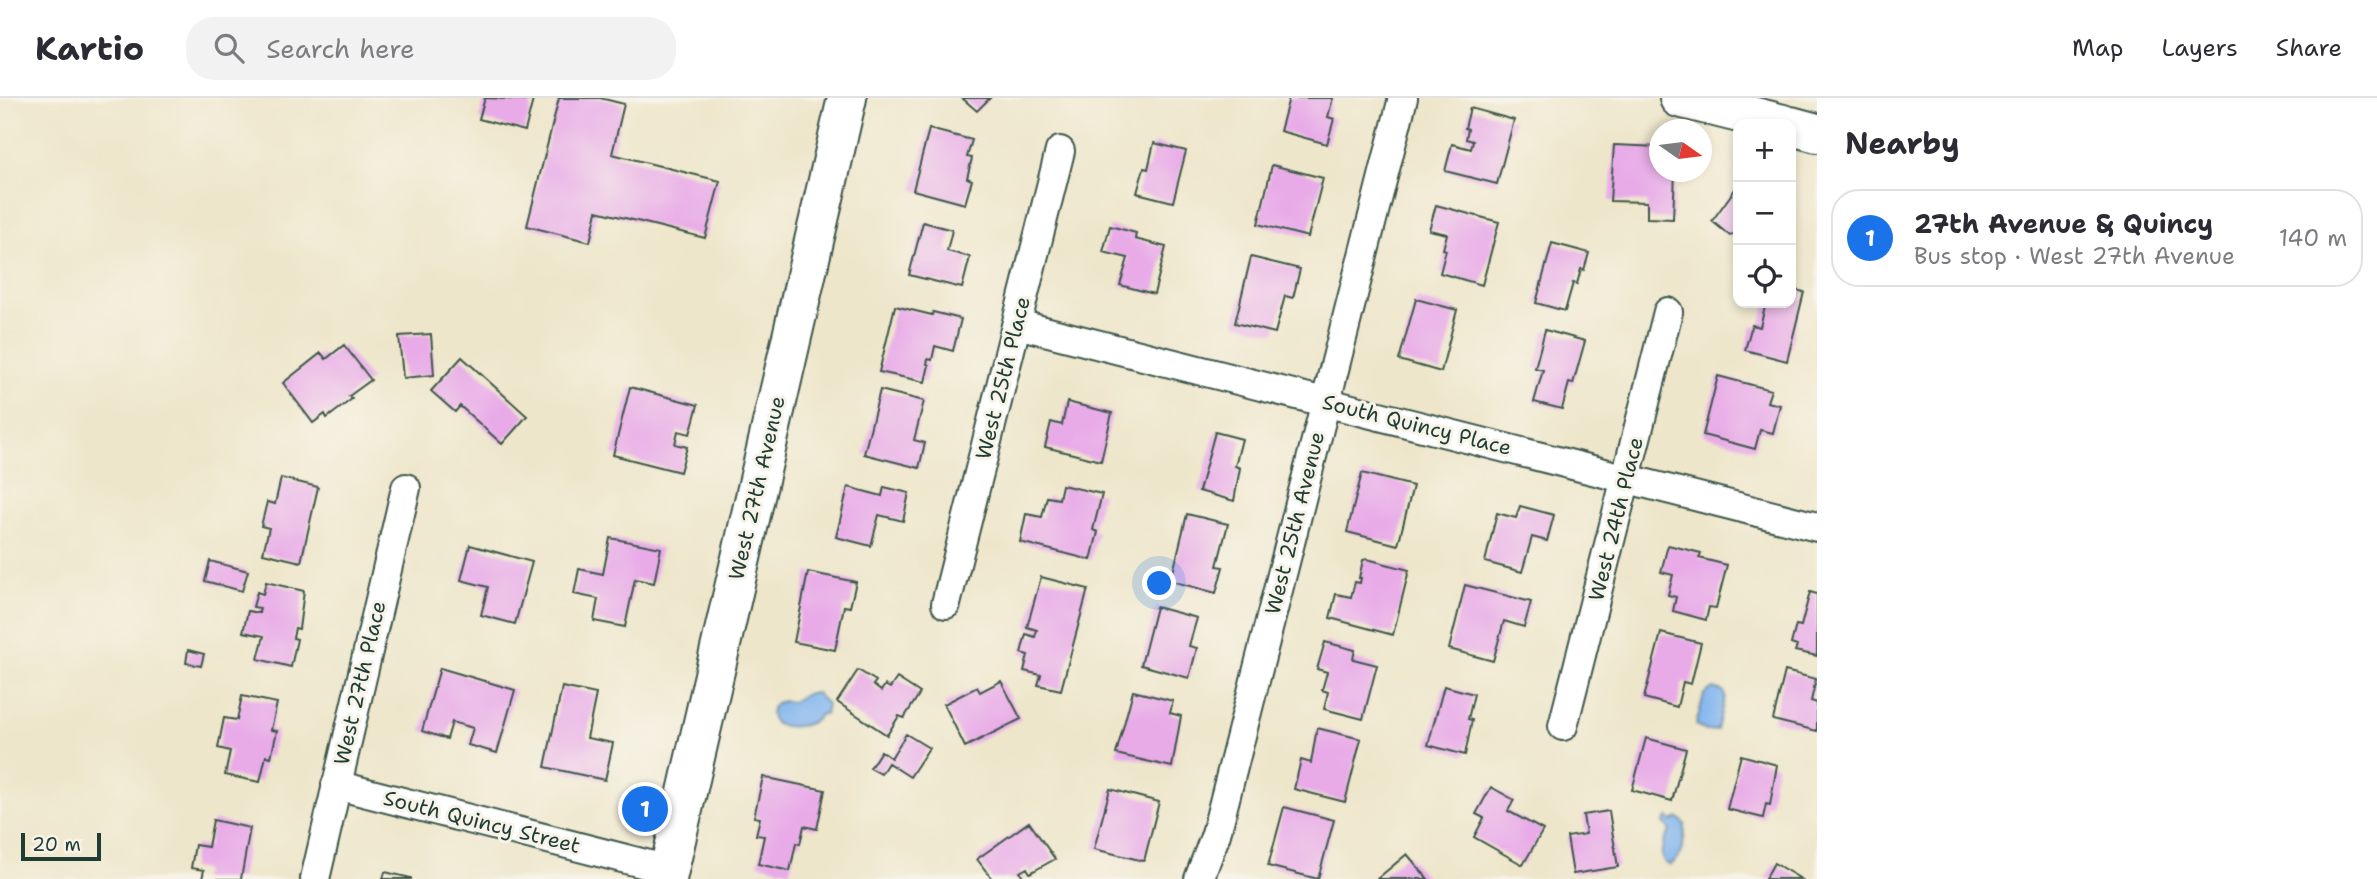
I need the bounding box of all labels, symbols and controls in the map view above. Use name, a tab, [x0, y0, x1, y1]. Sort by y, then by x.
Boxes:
search box	[186, 17, 676, 80]
text: Kartio	[35, 26, 144, 71]
icon: search	[210, 29, 248, 67]
text: Search here	[266, 31, 415, 66]
text: Map	[2072, 32, 2123, 64]
text: Layers	[2161, 32, 2238, 64]
text: Share	[2276, 32, 2342, 64]
north arrow	[1649, 119, 1712, 182]
map controls	[1733, 119, 1796, 308]
button: +	[1733, 119, 1796, 182]
text: Nearby	[1845, 123, 1960, 164]
button: −	[1733, 182, 1796, 245]
text: 27th Avenue & Quincy	[1914, 206, 2213, 241]
text: 1	[1865, 223, 1875, 253]
text: 140 m	[2279, 223, 2347, 253]
text: Bus stop · West 27th Avenue	[1914, 241, 2235, 271]
button: locate	[1733, 245, 1796, 308]
street label: West 25th Place	[969, 294, 1037, 462]
street label: South Quincy Place	[1320, 388, 1514, 462]
street label: West 27th Avenue	[722, 393, 792, 583]
street label: West 25th Avenue	[1259, 429, 1331, 617]
street label: West 24th Place	[1582, 434, 1650, 604]
your location	[1142, 566, 1176, 600]
street label: West 27th Place	[328, 598, 392, 768]
pin: 1	[622, 783, 668, 835]
street label: South Quincy Street	[381, 784, 583, 860]
scale bar	[21, 830, 102, 862]
text: 20 m	[32, 832, 81, 857]

